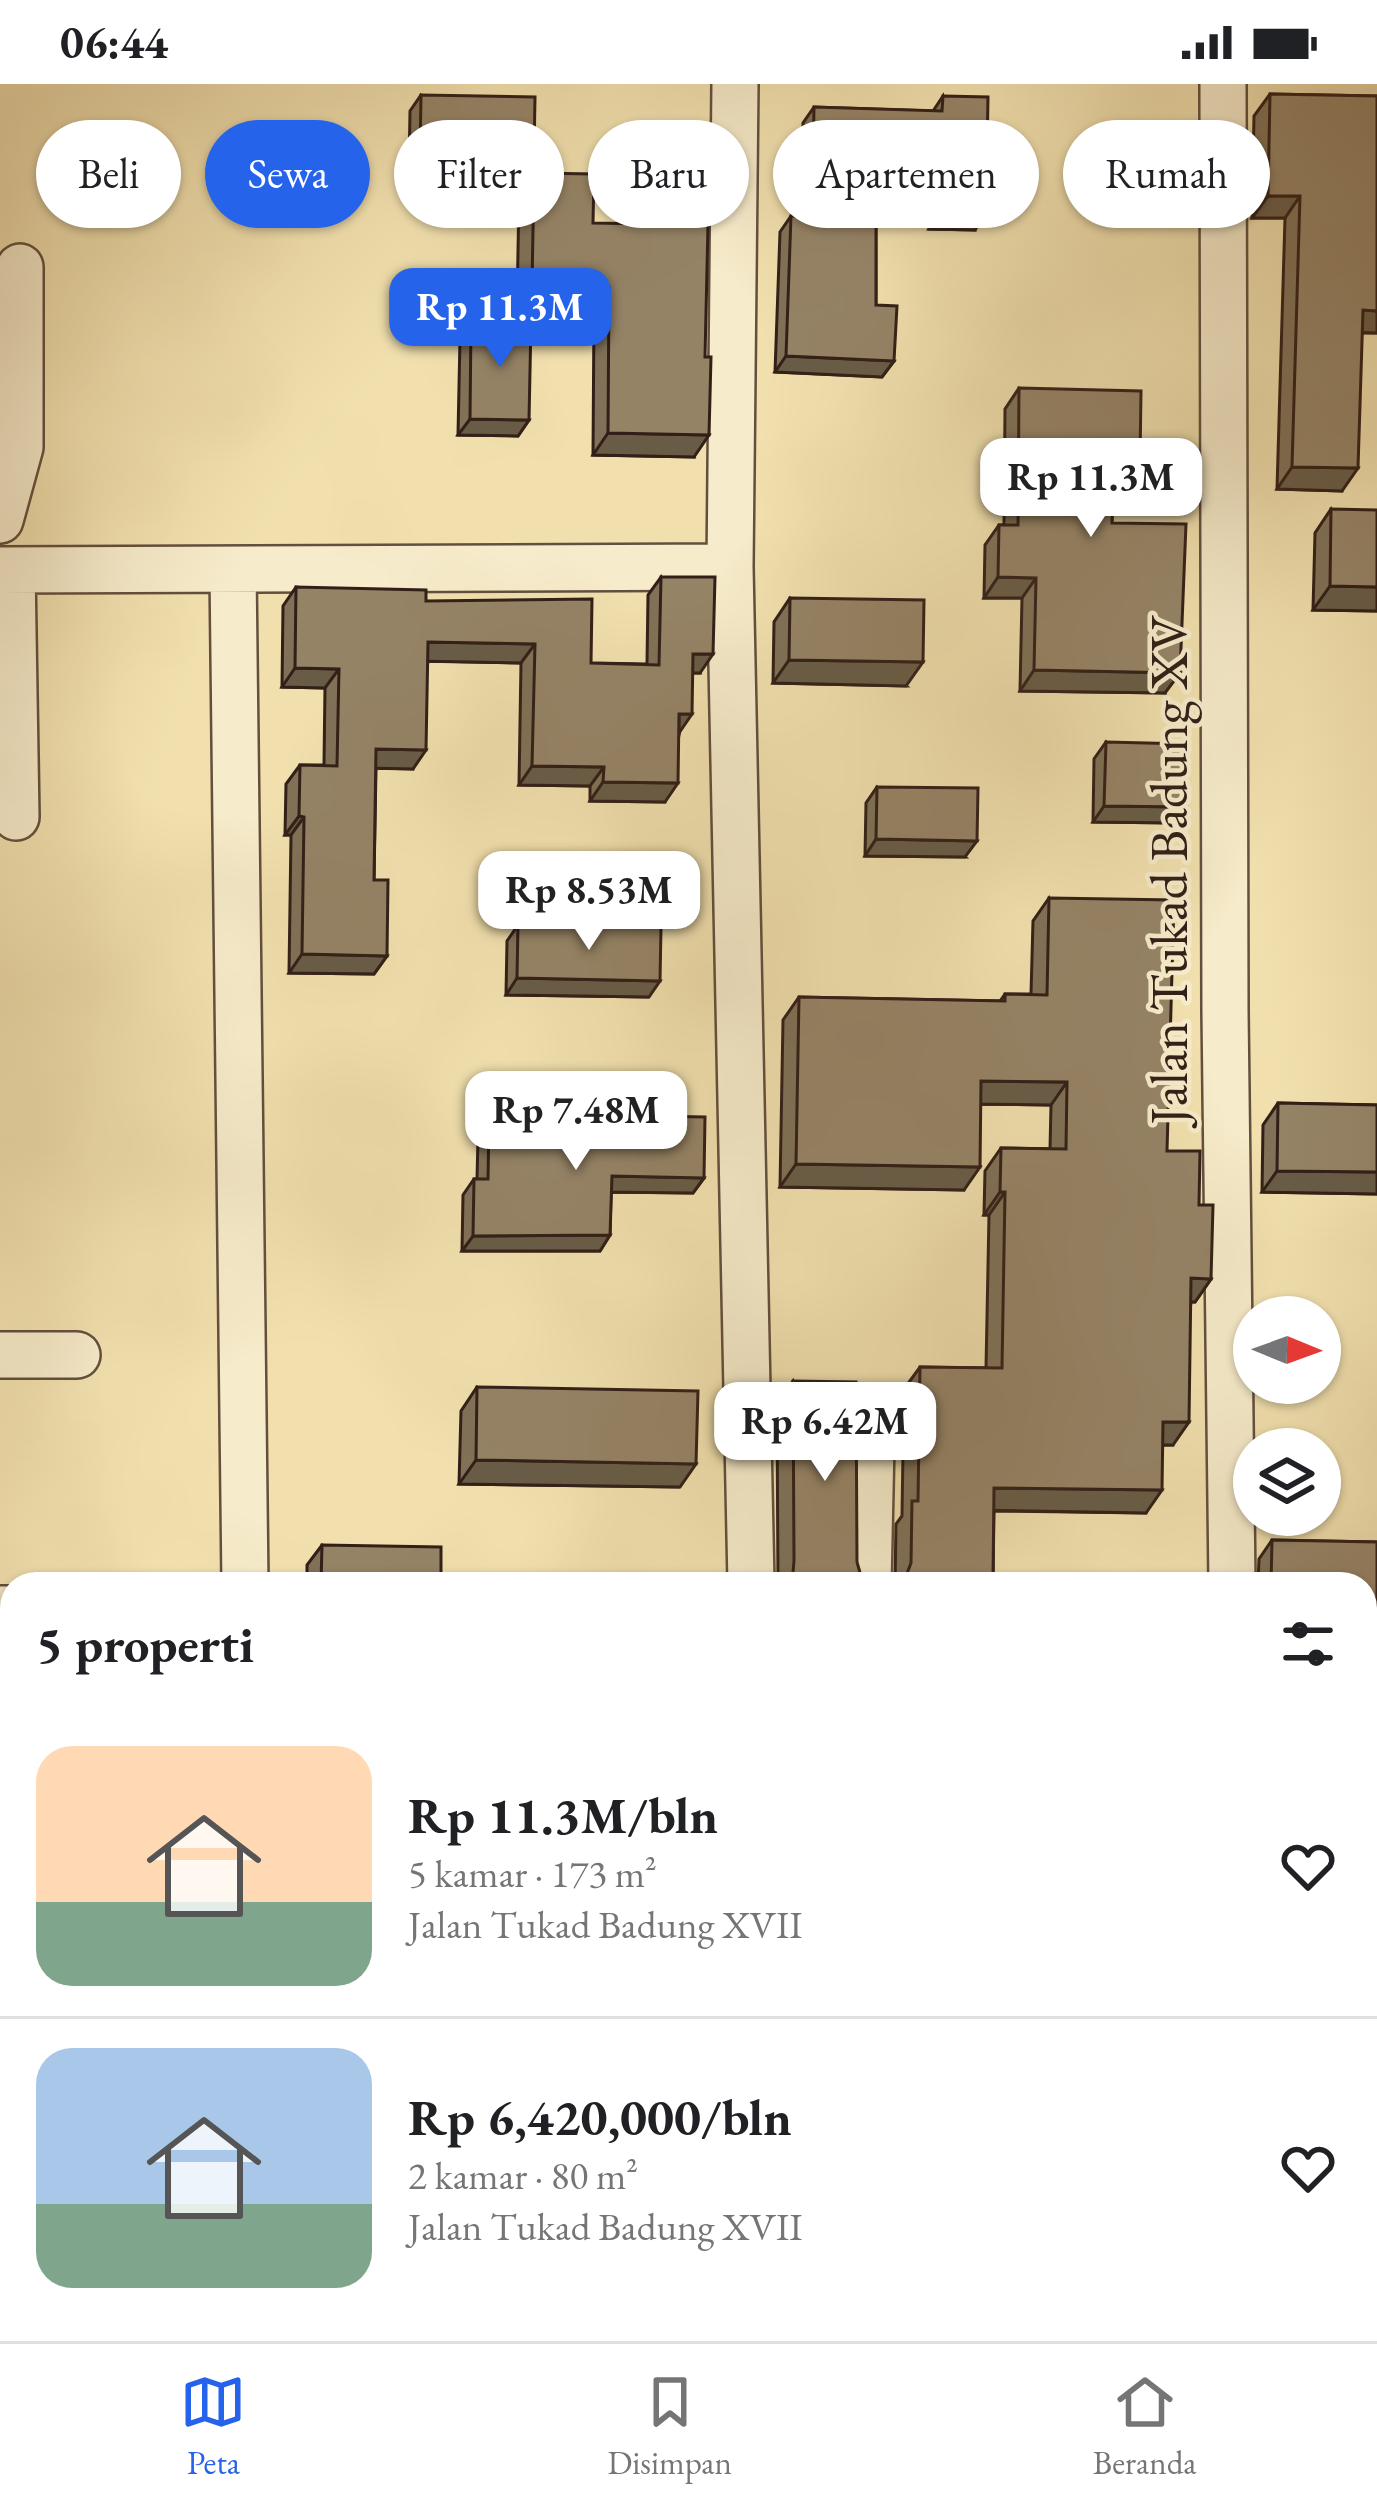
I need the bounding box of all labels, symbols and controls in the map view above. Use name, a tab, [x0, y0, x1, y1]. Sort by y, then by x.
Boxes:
text: 06:44	[60, 13, 168, 71]
chip: Beli	[36, 120, 181, 228]
chip: Sewa	[205, 120, 370, 228]
chip: Filter	[394, 120, 564, 228]
chip: Baru	[588, 120, 749, 228]
chip: Apartemen	[773, 120, 1039, 228]
chip: Rumah	[1063, 120, 1270, 228]
pin: Rp 11.3M	[376, 268, 624, 370]
text: Rp 11.3M	[416, 281, 584, 332]
pin: Rp 11.3M	[967, 438, 1215, 540]
text: Rp 11.3M	[1007, 451, 1175, 502]
street label: Jalan Tukad Badung XV	[1133, 614, 1203, 1129]
pin: Rp 8.53M	[465, 851, 713, 953]
text: Rp 8.53M	[505, 864, 673, 915]
pin: Rp 7.48M	[452, 1071, 700, 1173]
text: Rp 7.48M	[492, 1084, 660, 1135]
north arrow	[1233, 1296, 1341, 1404]
map controls	[1233, 1296, 1341, 1536]
pin: Rp 6.42M	[701, 1382, 949, 1484]
text: Rp 6.42M	[741, 1395, 909, 1446]
button: layers	[1233, 1428, 1341, 1536]
text: 5 properti	[36, 1611, 254, 1677]
icon: filters	[1275, 1611, 1341, 1677]
text: Rp 11.3M/bln	[408, 1782, 718, 1848]
icon: home	[132, 1794, 276, 1938]
icon: heart	[1275, 1833, 1341, 1899]
text: 5 kamar · 173 m²	[408, 1848, 657, 1899]
text: Jalan Tukad Badung XVII	[408, 1899, 803, 1950]
text: Rp 6,420,000/bln	[408, 2084, 792, 2150]
icon: home	[132, 2096, 276, 2240]
icon: heart	[1275, 2135, 1341, 2201]
text: 2 kamar · 80 m²	[408, 2150, 638, 2201]
text: Jalan Tukad Badung XVII	[408, 2201, 803, 2252]
tab: Peta	[180, 2369, 246, 2484]
tab: Disimpan	[607, 2369, 732, 2484]
tab: Beranda	[1093, 2369, 1197, 2484]

